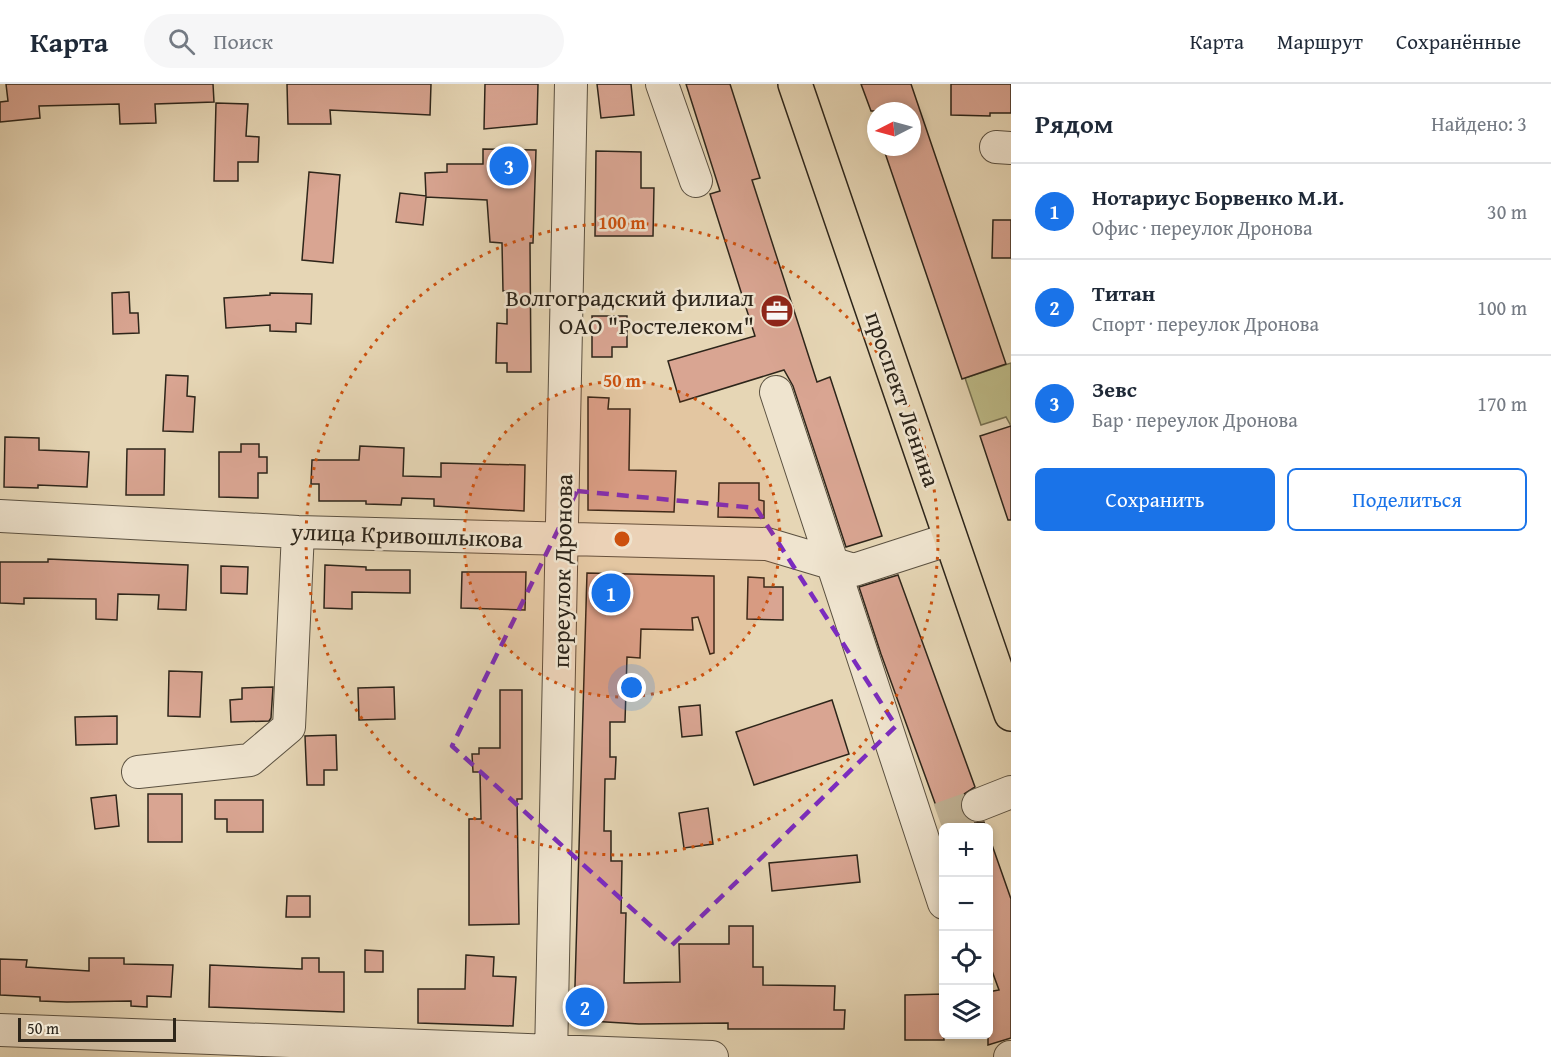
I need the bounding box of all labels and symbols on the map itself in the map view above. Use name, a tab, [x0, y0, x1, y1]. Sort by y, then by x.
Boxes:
north arrow	[867, 102, 921, 156]
pin: 3	[490, 144, 528, 188]
text: 100 m	[598, 209, 646, 236]
place label: Волгоградский филиал ОАО "Ростелеком"	[505, 280, 754, 343]
office icon: Волгоградский филиал ОАО "Ростелеком"	[759, 293, 795, 329]
street label: проспект Ленина	[857, 306, 950, 492]
text: 50 m	[603, 367, 642, 394]
street label: переулок Дронова	[543, 473, 581, 668]
street label: улица Кривошлыкова	[289, 513, 524, 557]
centre of rings	[612, 529, 632, 549]
pin: 1	[592, 570, 630, 616]
your location	[617, 673, 646, 702]
pin: 2	[566, 984, 604, 1030]
scale bar	[18, 1015, 176, 1042]

